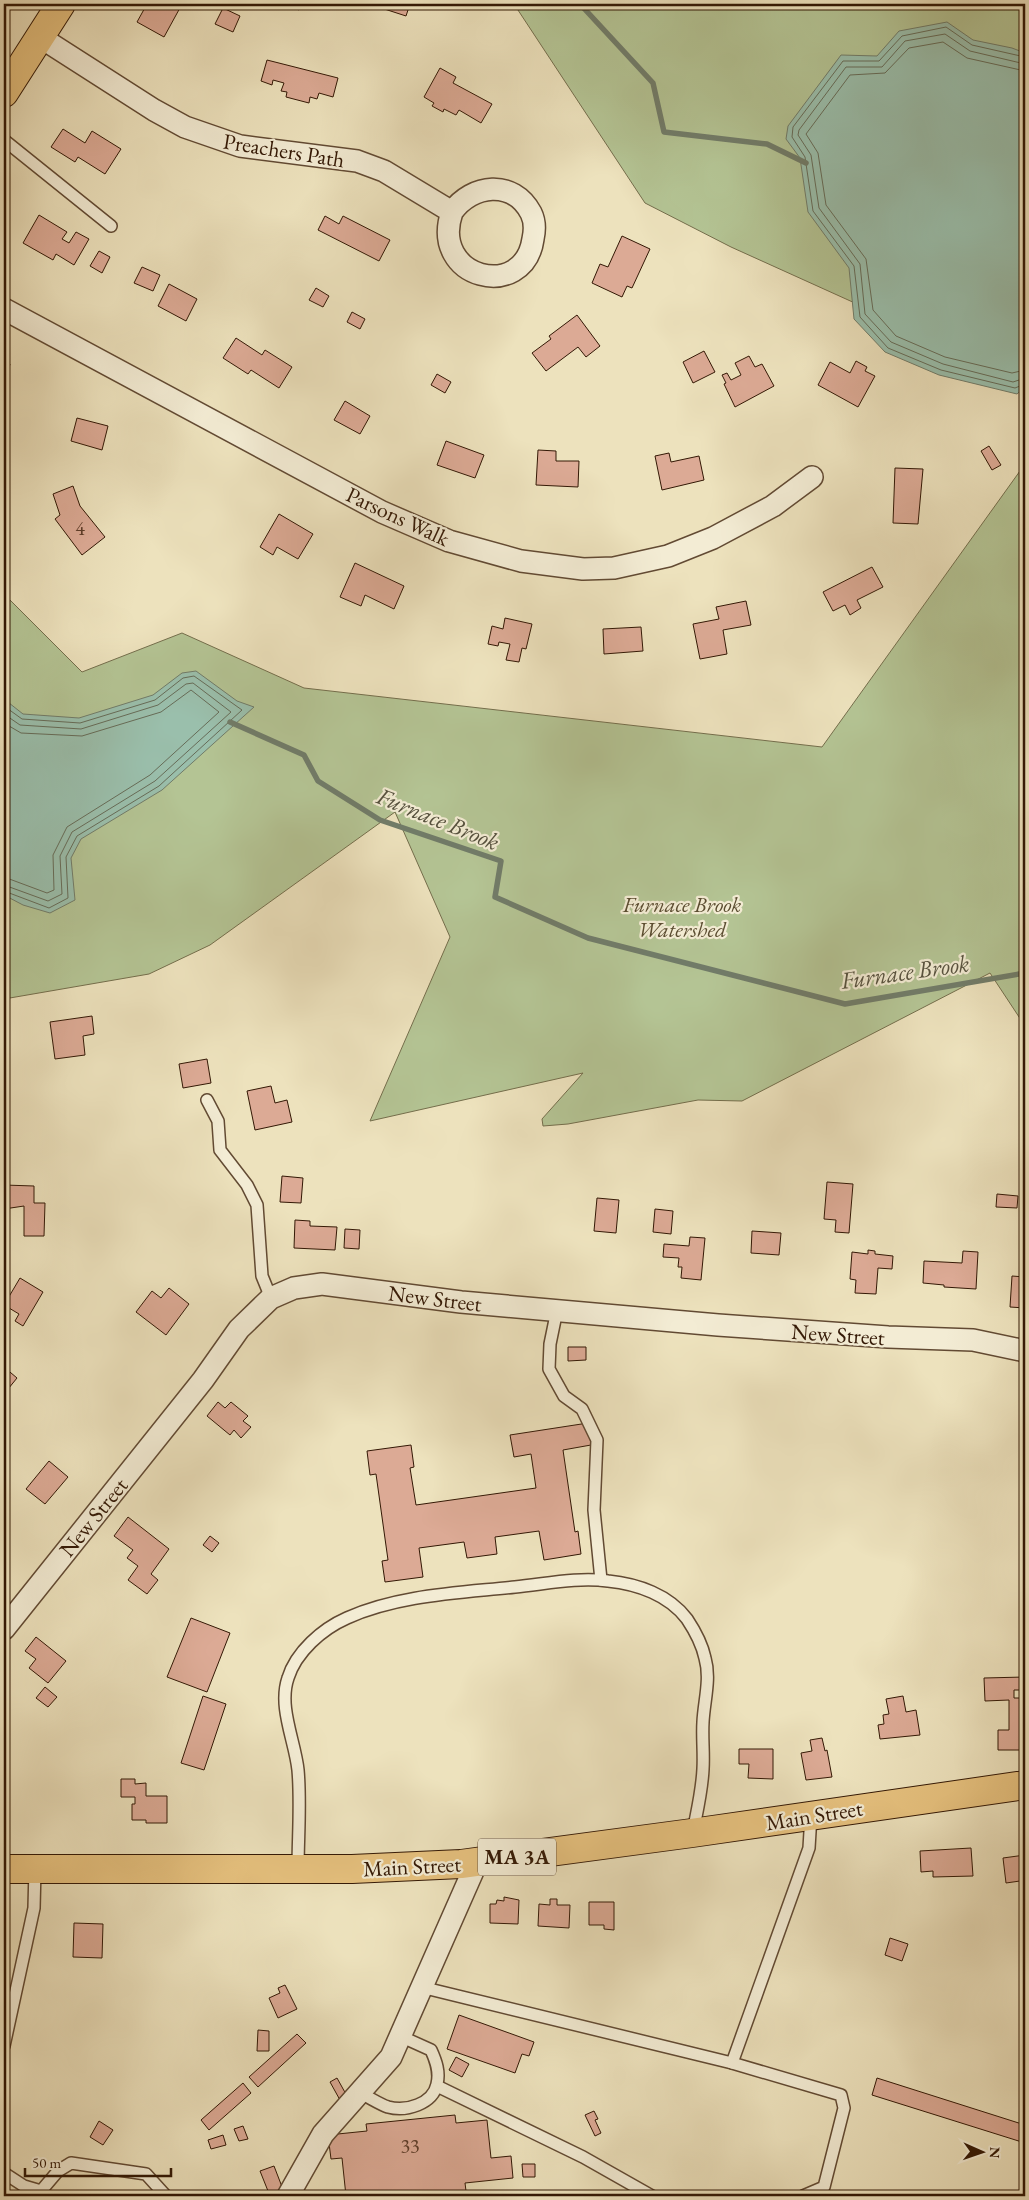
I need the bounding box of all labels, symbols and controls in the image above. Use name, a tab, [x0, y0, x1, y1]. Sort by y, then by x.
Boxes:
street label: Preachers Path	[221, 127, 347, 174]
street label: Parsons Walk	[342, 480, 455, 553]
house number: 4	[75, 515, 85, 541]
water label: Furnace Brook	[372, 780, 504, 857]
park label: Furnace Brook Watershed	[622, 890, 741, 944]
water label: Furnace Brook	[838, 947, 971, 996]
street label: New Street	[387, 1278, 483, 1319]
street label: New Street	[790, 1317, 886, 1352]
street label: New Street	[53, 1472, 134, 1563]
street label: Main Street	[763, 1794, 865, 1837]
road number: MA 3A	[478, 1838, 556, 1875]
street label: Main Street	[362, 1849, 462, 1884]
north arrow	[956, 2128, 1006, 2178]
house number: 33	[400, 2133, 420, 2159]
scale bar	[25, 2145, 171, 2177]
text: N	[986, 2146, 1004, 2159]
text: 50 m	[32, 2153, 61, 2172]

